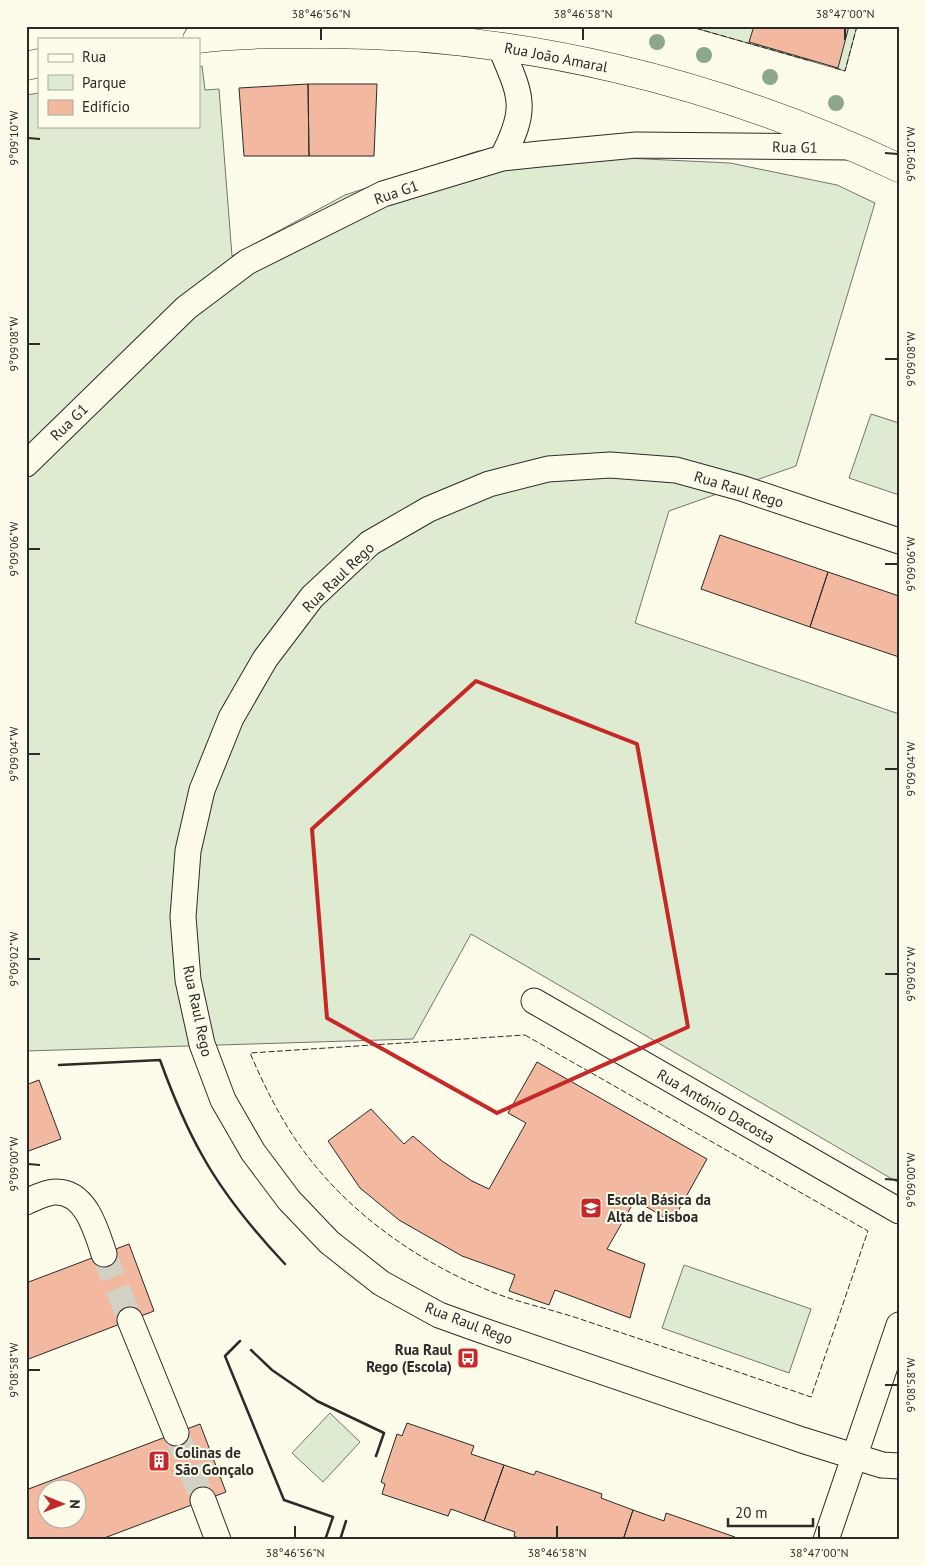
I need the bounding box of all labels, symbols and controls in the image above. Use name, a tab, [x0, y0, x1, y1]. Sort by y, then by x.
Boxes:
text: 38°46'56"N	[291, 6, 351, 21]
text: 38°46'58"N	[553, 6, 613, 21]
text: 38°47'00"N	[815, 6, 875, 21]
legend	[38, 38, 200, 128]
street label: Rua João Amaral	[503, 38, 610, 76]
text: Rua	[82, 47, 106, 66]
text: Parque	[82, 73, 126, 92]
text: Edifício	[82, 97, 130, 116]
text: 9°09'10"W	[6, 111, 21, 165]
text: 9°09'10"W	[903, 127, 918, 181]
street label: Rua G1	[772, 137, 818, 157]
street label: Rua G1	[371, 176, 421, 208]
text: 9°09'08"W	[6, 317, 21, 371]
text: 9°09'08"W	[903, 332, 918, 386]
street label: Rua G1	[46, 399, 92, 445]
street label: Rua Raul Rego	[692, 466, 786, 512]
text: 9°09'06"W	[6, 522, 21, 576]
text: 9°09'06"W	[903, 537, 918, 591]
street label: Rua Raul Rego	[298, 538, 378, 616]
text: 9°09'04"W	[6, 727, 21, 781]
text: 9°09'04"W	[903, 742, 918, 796]
text: 9°09'02"W	[6, 932, 21, 986]
text: 9°09'02"W	[903, 947, 918, 1001]
street label: Rua Raul Rego	[179, 964, 217, 1058]
street label: Rua António Dacosta	[654, 1065, 778, 1147]
text: 9°09'00"W	[6, 1137, 21, 1191]
text: 9°09'00"W	[903, 1153, 918, 1207]
place label: Escola Básica da Alta de Lisboa	[607, 1190, 711, 1226]
school or university icon: Escola Básica da Alta de Lisboa	[579, 1196, 603, 1220]
street label: Rua Raul Rego	[422, 1298, 516, 1348]
place label: Rua Raul Rego (Escola)	[366, 1340, 453, 1376]
text: 9°08'58"W	[6, 1343, 21, 1397]
bus stop icon: Rua Raul Rego (Escola)	[456, 1346, 480, 1370]
text: 9°08'58"W	[903, 1358, 918, 1412]
place label: Colinas de São Gonçalo	[175, 1443, 254, 1479]
building icon: Colinas de São Gonçalo	[147, 1449, 171, 1473]
north arrow	[38, 1478, 88, 1528]
scale bar	[728, 1496, 812, 1528]
text: N	[66, 1499, 84, 1509]
text: 20 m	[735, 1503, 768, 1522]
text: 38°46'56"N	[265, 1545, 325, 1560]
text: 38°46'58"N	[527, 1545, 587, 1560]
text: 38°47'00"N	[789, 1545, 849, 1560]

